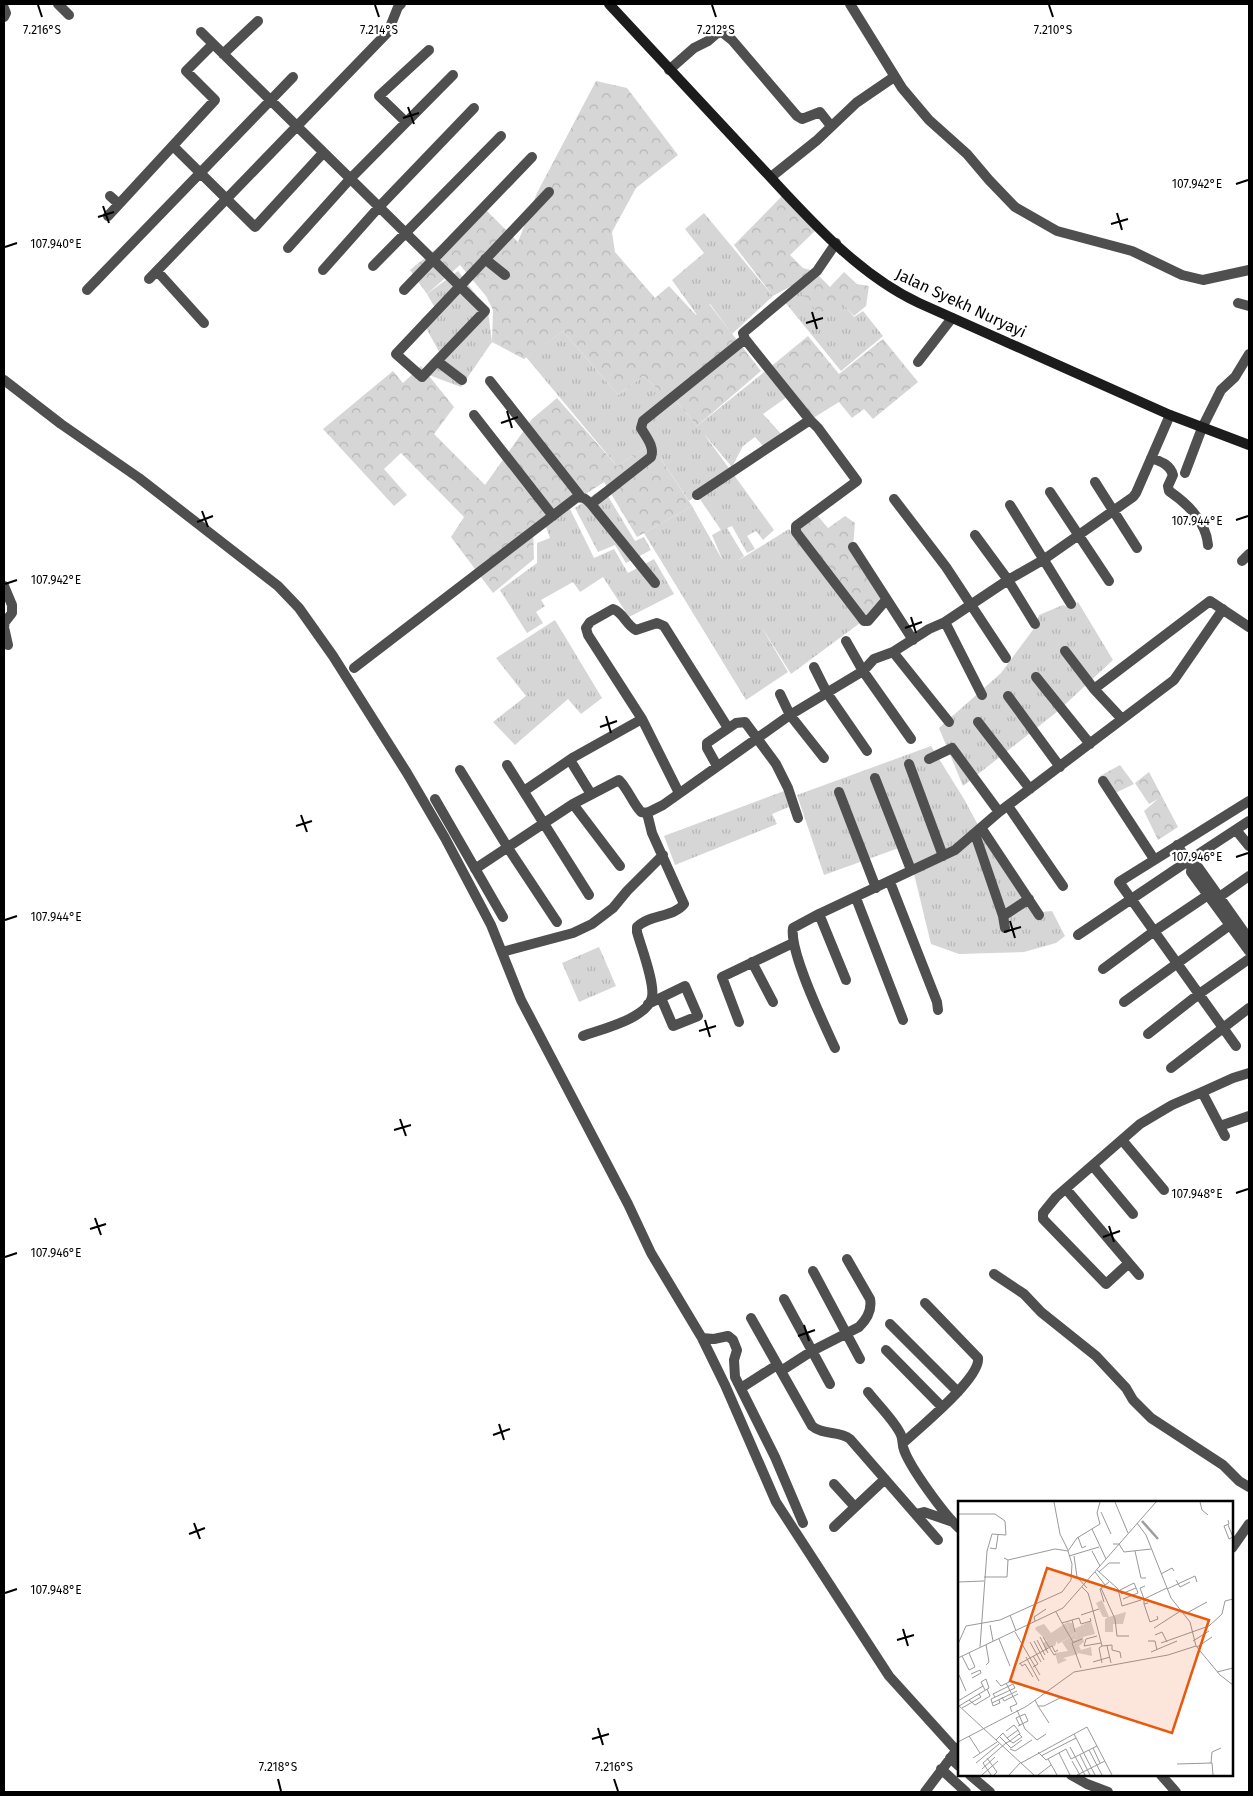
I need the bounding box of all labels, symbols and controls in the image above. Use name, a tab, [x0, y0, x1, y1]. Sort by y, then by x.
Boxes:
text: 7.216°S	[23, 23, 62, 37]
text: 7.214°S	[360, 23, 399, 37]
text: 7.212°S	[697, 23, 735, 37]
text: 7.210°S	[1034, 23, 1073, 37]
text: 107.942°E	[1172, 177, 1222, 191]
text: 107.940°E	[30, 237, 82, 251]
street label: Jalan Syekh Nuryayi	[893, 264, 1029, 342]
text: 107.944°E	[1171, 514, 1223, 528]
text: 107.942°E	[31, 573, 81, 587]
text: 107.946°E	[1171, 850, 1223, 864]
text: 107.944°E	[30, 910, 82, 924]
text: 107.948°E	[1171, 1187, 1223, 1201]
text: 107.946°E	[30, 1246, 82, 1260]
inset map	[958, 1501, 1233, 1776]
text: 107.948°E	[30, 1583, 82, 1597]
text: 7.218°S	[259, 1760, 298, 1774]
text: 7.216°S	[595, 1760, 634, 1774]

